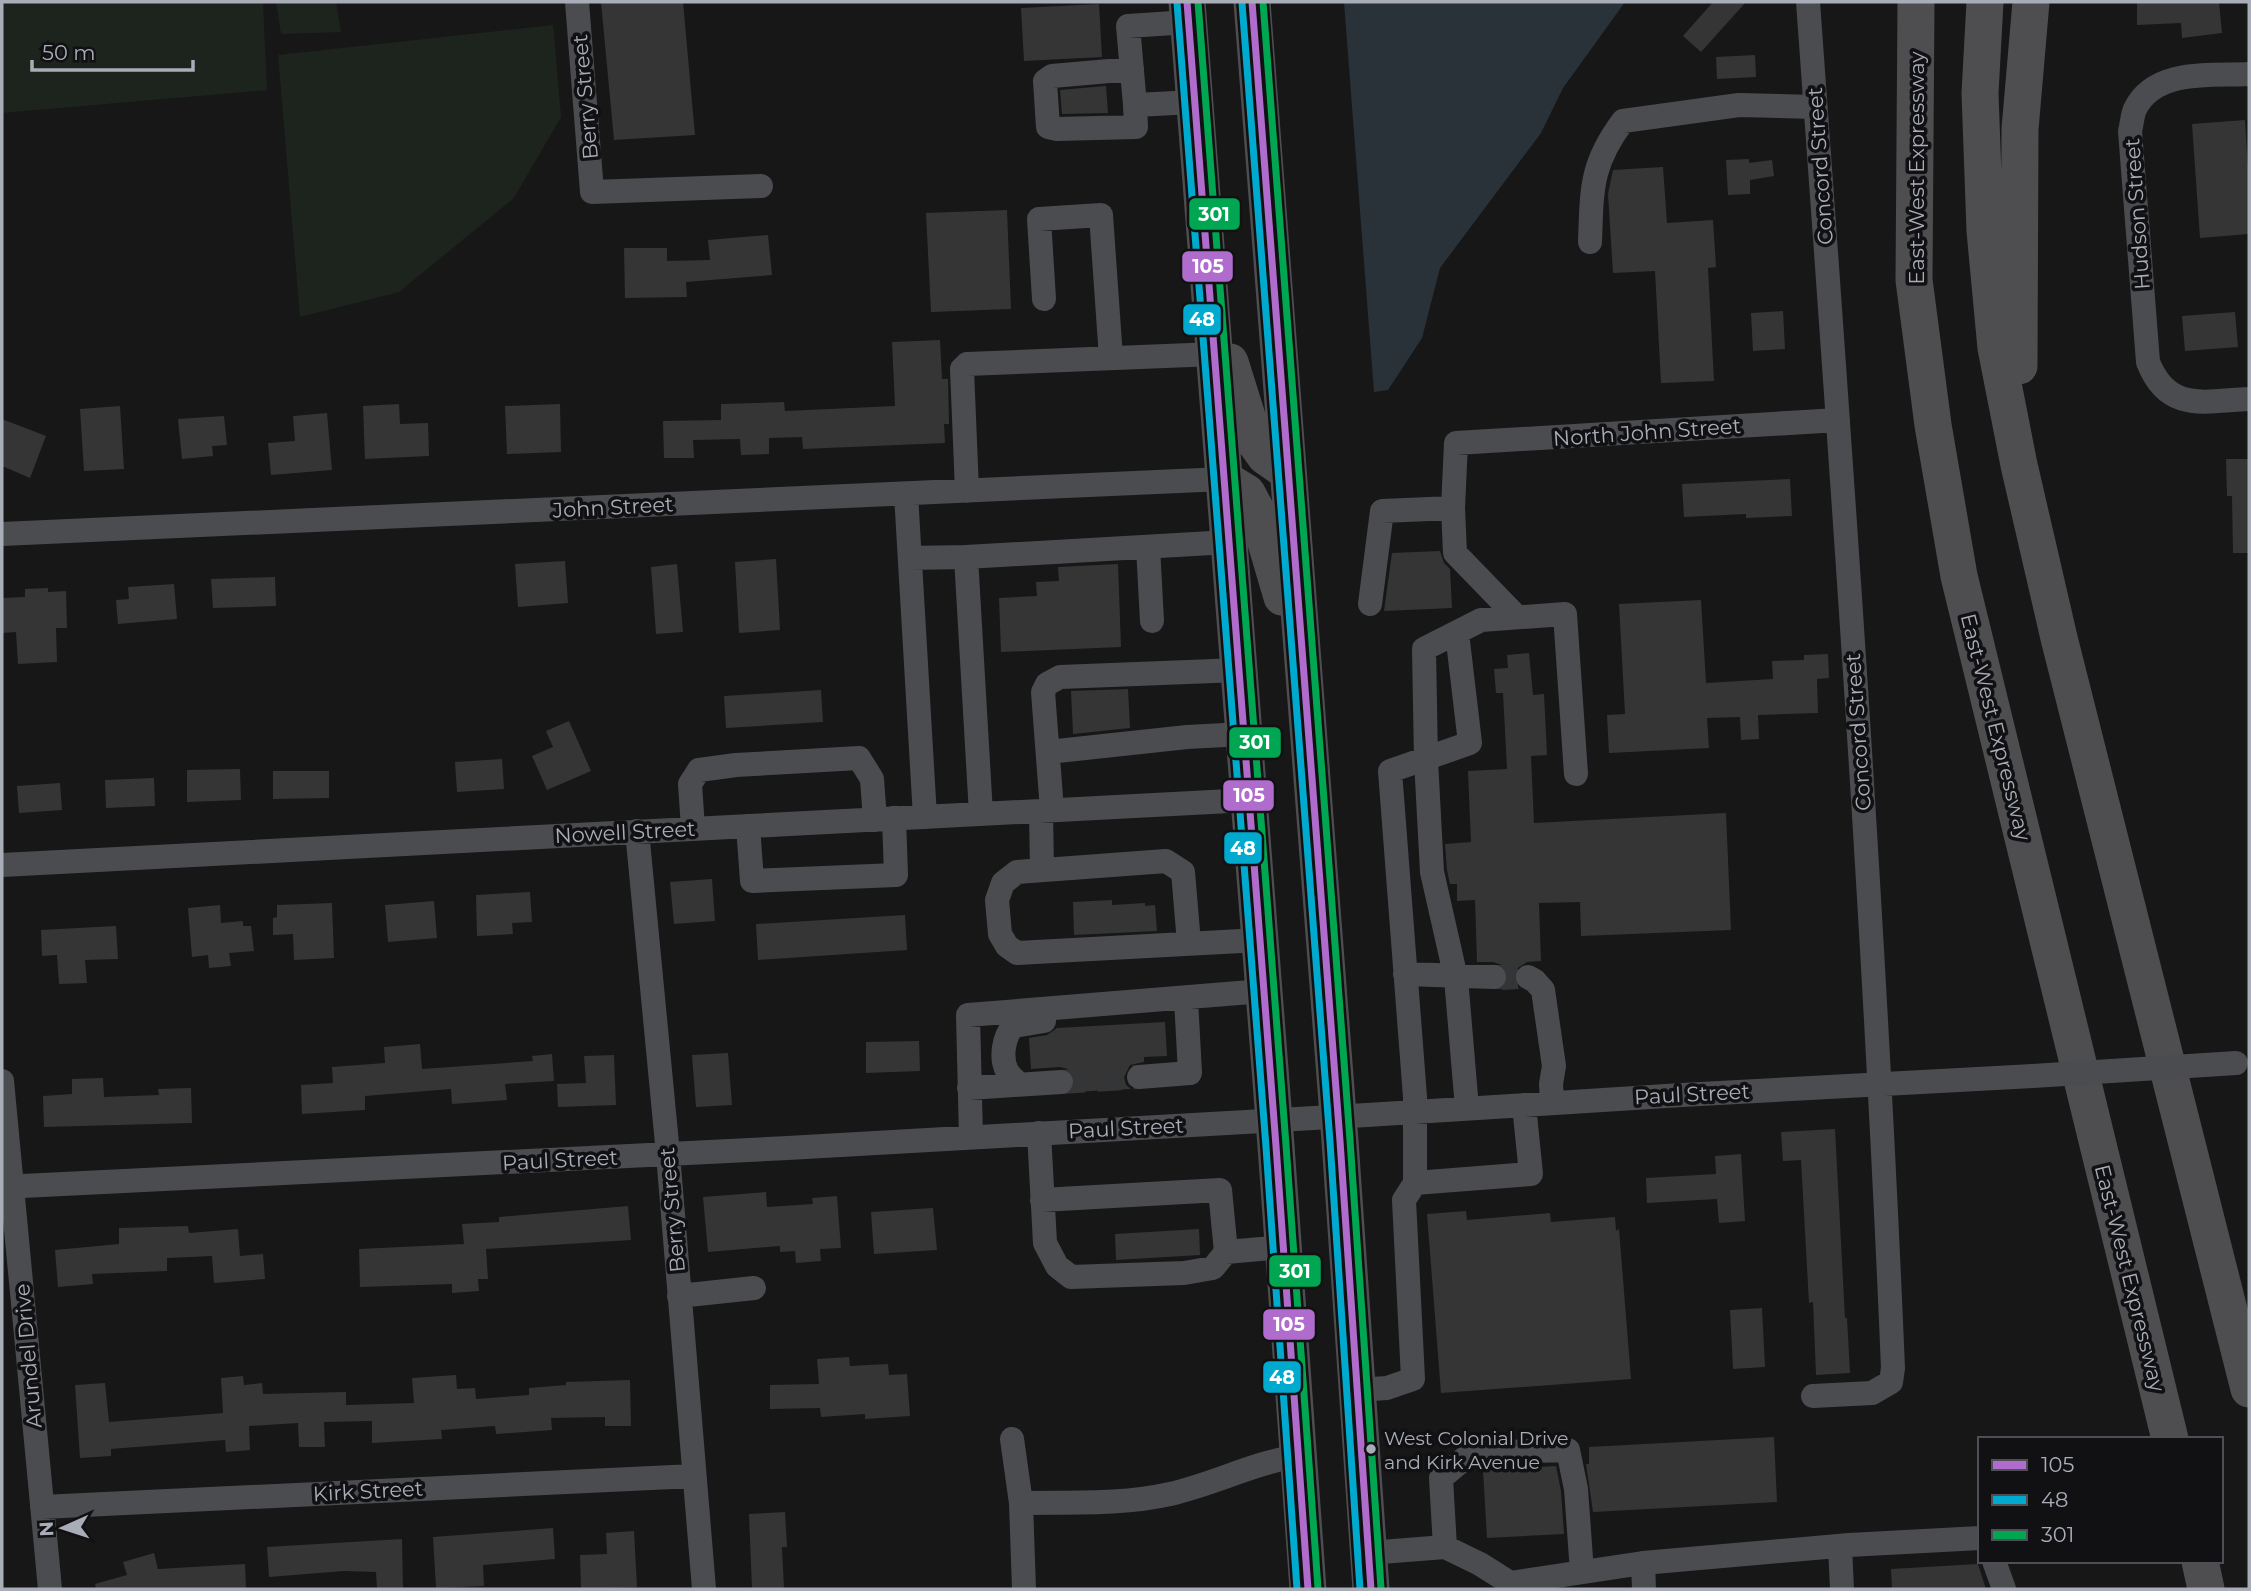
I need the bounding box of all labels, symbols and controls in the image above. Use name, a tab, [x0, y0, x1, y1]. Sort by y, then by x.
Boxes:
scale bar	[32, 28, 192, 72]
street label: Berry Street	[567, 33, 603, 161]
text: 50 m	[42, 40, 96, 65]
street label: East-West Expressway	[1904, 51, 1929, 285]
street label: Concord Street	[1802, 86, 1838, 246]
street label: Hudson Street	[2119, 137, 2155, 291]
line badge: 301	[1188, 197, 1241, 231]
text: 301	[1197, 203, 1230, 226]
line badge: 105	[1181, 250, 1234, 283]
text: 105	[1192, 255, 1224, 278]
line badge: 48	[1182, 303, 1222, 336]
text: 48	[1189, 308, 1215, 331]
street label: North John Street	[1552, 413, 1742, 451]
street label: John Street	[551, 491, 674, 523]
street label: East-West Expressway	[1956, 611, 2036, 844]
street label: Concord Street	[1840, 652, 1876, 812]
line badge: 301	[1228, 726, 1282, 759]
text: 301	[1238, 731, 1271, 754]
line badge: 105	[1222, 779, 1275, 812]
text: 105	[1233, 784, 1265, 807]
street label: Nowell Street	[554, 816, 696, 848]
line badge: 48	[1223, 831, 1263, 865]
text: 48	[1230, 837, 1256, 860]
street label: Paul Street	[1633, 1078, 1751, 1110]
street label: Paul Street	[1067, 1112, 1185, 1144]
street label: Paul Street	[501, 1144, 619, 1176]
street label: Berry Street	[654, 1146, 690, 1274]
street label: East-West Expressway	[2090, 1162, 2170, 1395]
line badge: 301	[1268, 1254, 1322, 1288]
text: 301	[1278, 1260, 1311, 1283]
street label: Arundel Drive	[9, 1283, 47, 1429]
line badge: 105	[1262, 1308, 1316, 1341]
text: 105	[1273, 1313, 1305, 1336]
line badge: 48	[1262, 1360, 1302, 1394]
text: 48	[1269, 1366, 1295, 1389]
place label: West Colonial Drive and Kirk Avenue	[1384, 1427, 1569, 1474]
legend	[1978, 1437, 2223, 1563]
marker: West Colonial Drive and Kirk Avenue	[1364, 1442, 1378, 1456]
text: 105	[2041, 1452, 2074, 1477]
street label: Kirk Street	[312, 1476, 424, 1506]
text: 48	[2041, 1487, 2069, 1512]
north arrow	[28, 1493, 98, 1563]
text: N	[35, 1521, 58, 1537]
text: 301	[2041, 1522, 2074, 1547]

